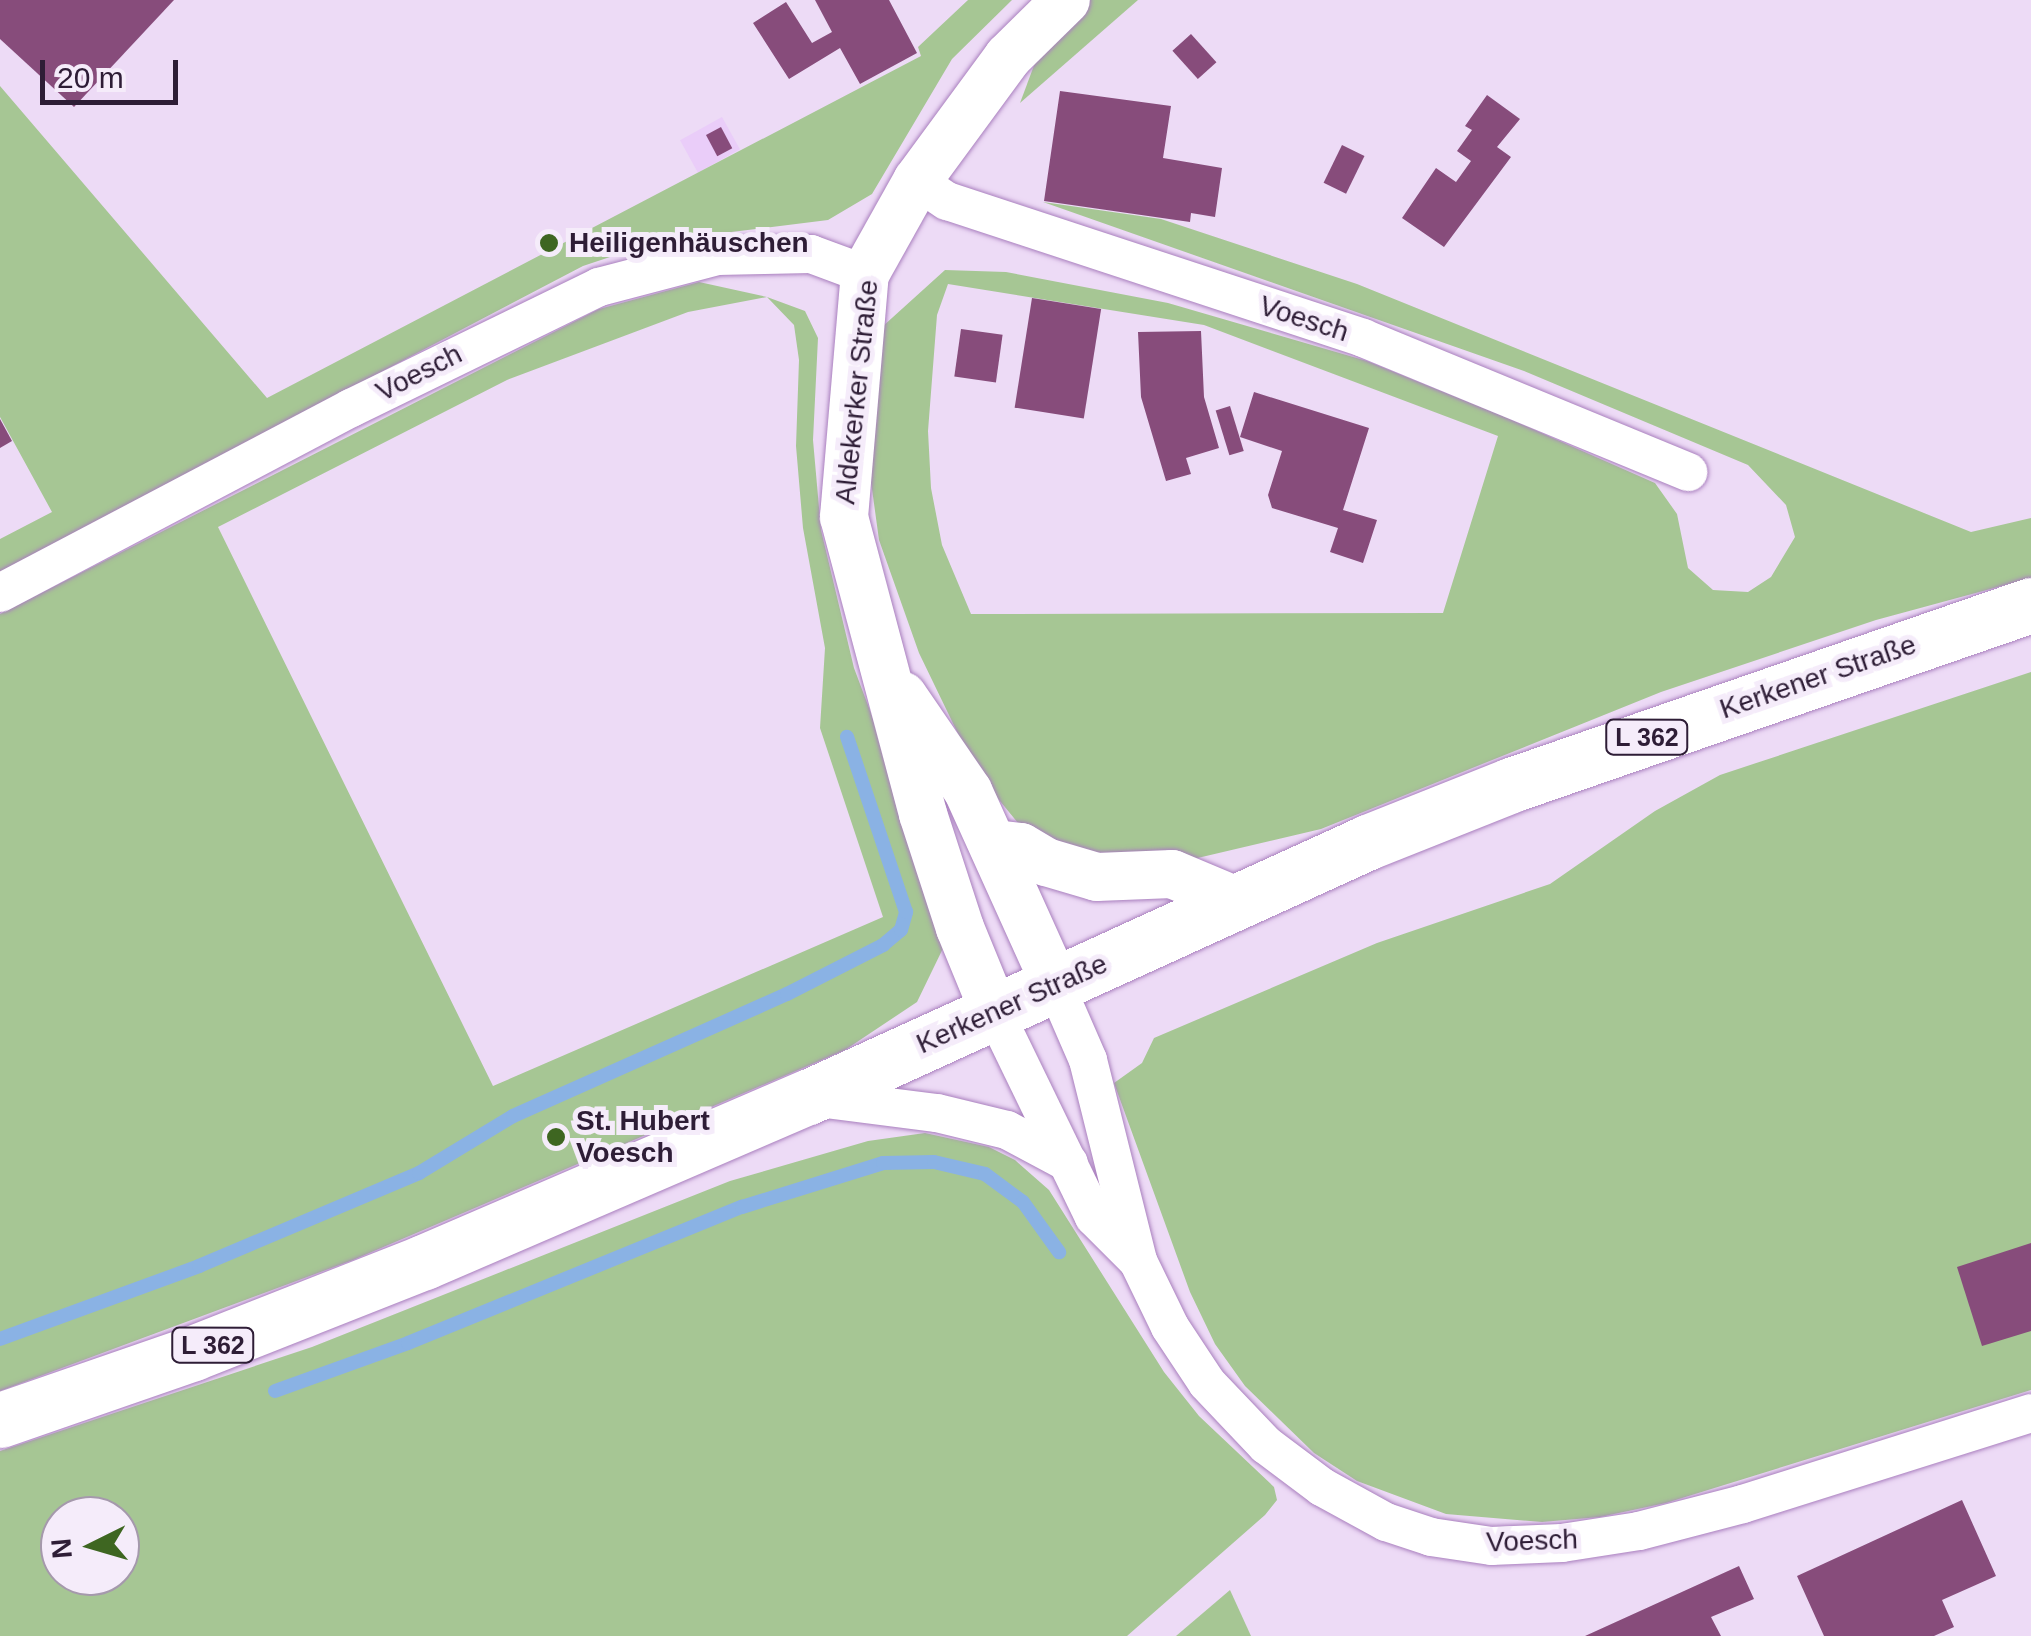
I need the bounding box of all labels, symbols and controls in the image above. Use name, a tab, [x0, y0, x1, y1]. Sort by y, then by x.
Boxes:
scale bar	[45, 40, 182, 102]
text: 20 m	[57, 61, 124, 94]
place label: Heiligenhäuschen	[569, 226, 809, 260]
marker: Heiligenhäuschen	[538, 232, 560, 254]
street label: Aldekerker Straße	[828, 278, 886, 506]
street label: Voesch	[1255, 289, 1353, 349]
street label: Voesch	[370, 337, 468, 409]
street label: Kerkener Straße	[1715, 628, 1921, 726]
road number: L 362	[1604, 717, 1690, 757]
street label: Kerkener Straße	[911, 947, 1113, 1061]
place label: St. Hubert Voesch	[576, 1104, 710, 1170]
marker: St. Hubert Voesch	[545, 1126, 567, 1148]
road number: L 362	[170, 1325, 256, 1365]
north arrow	[40, 1496, 140, 1596]
street label: Voesch	[1486, 1523, 1578, 1559]
text: N	[45, 1537, 78, 1560]

